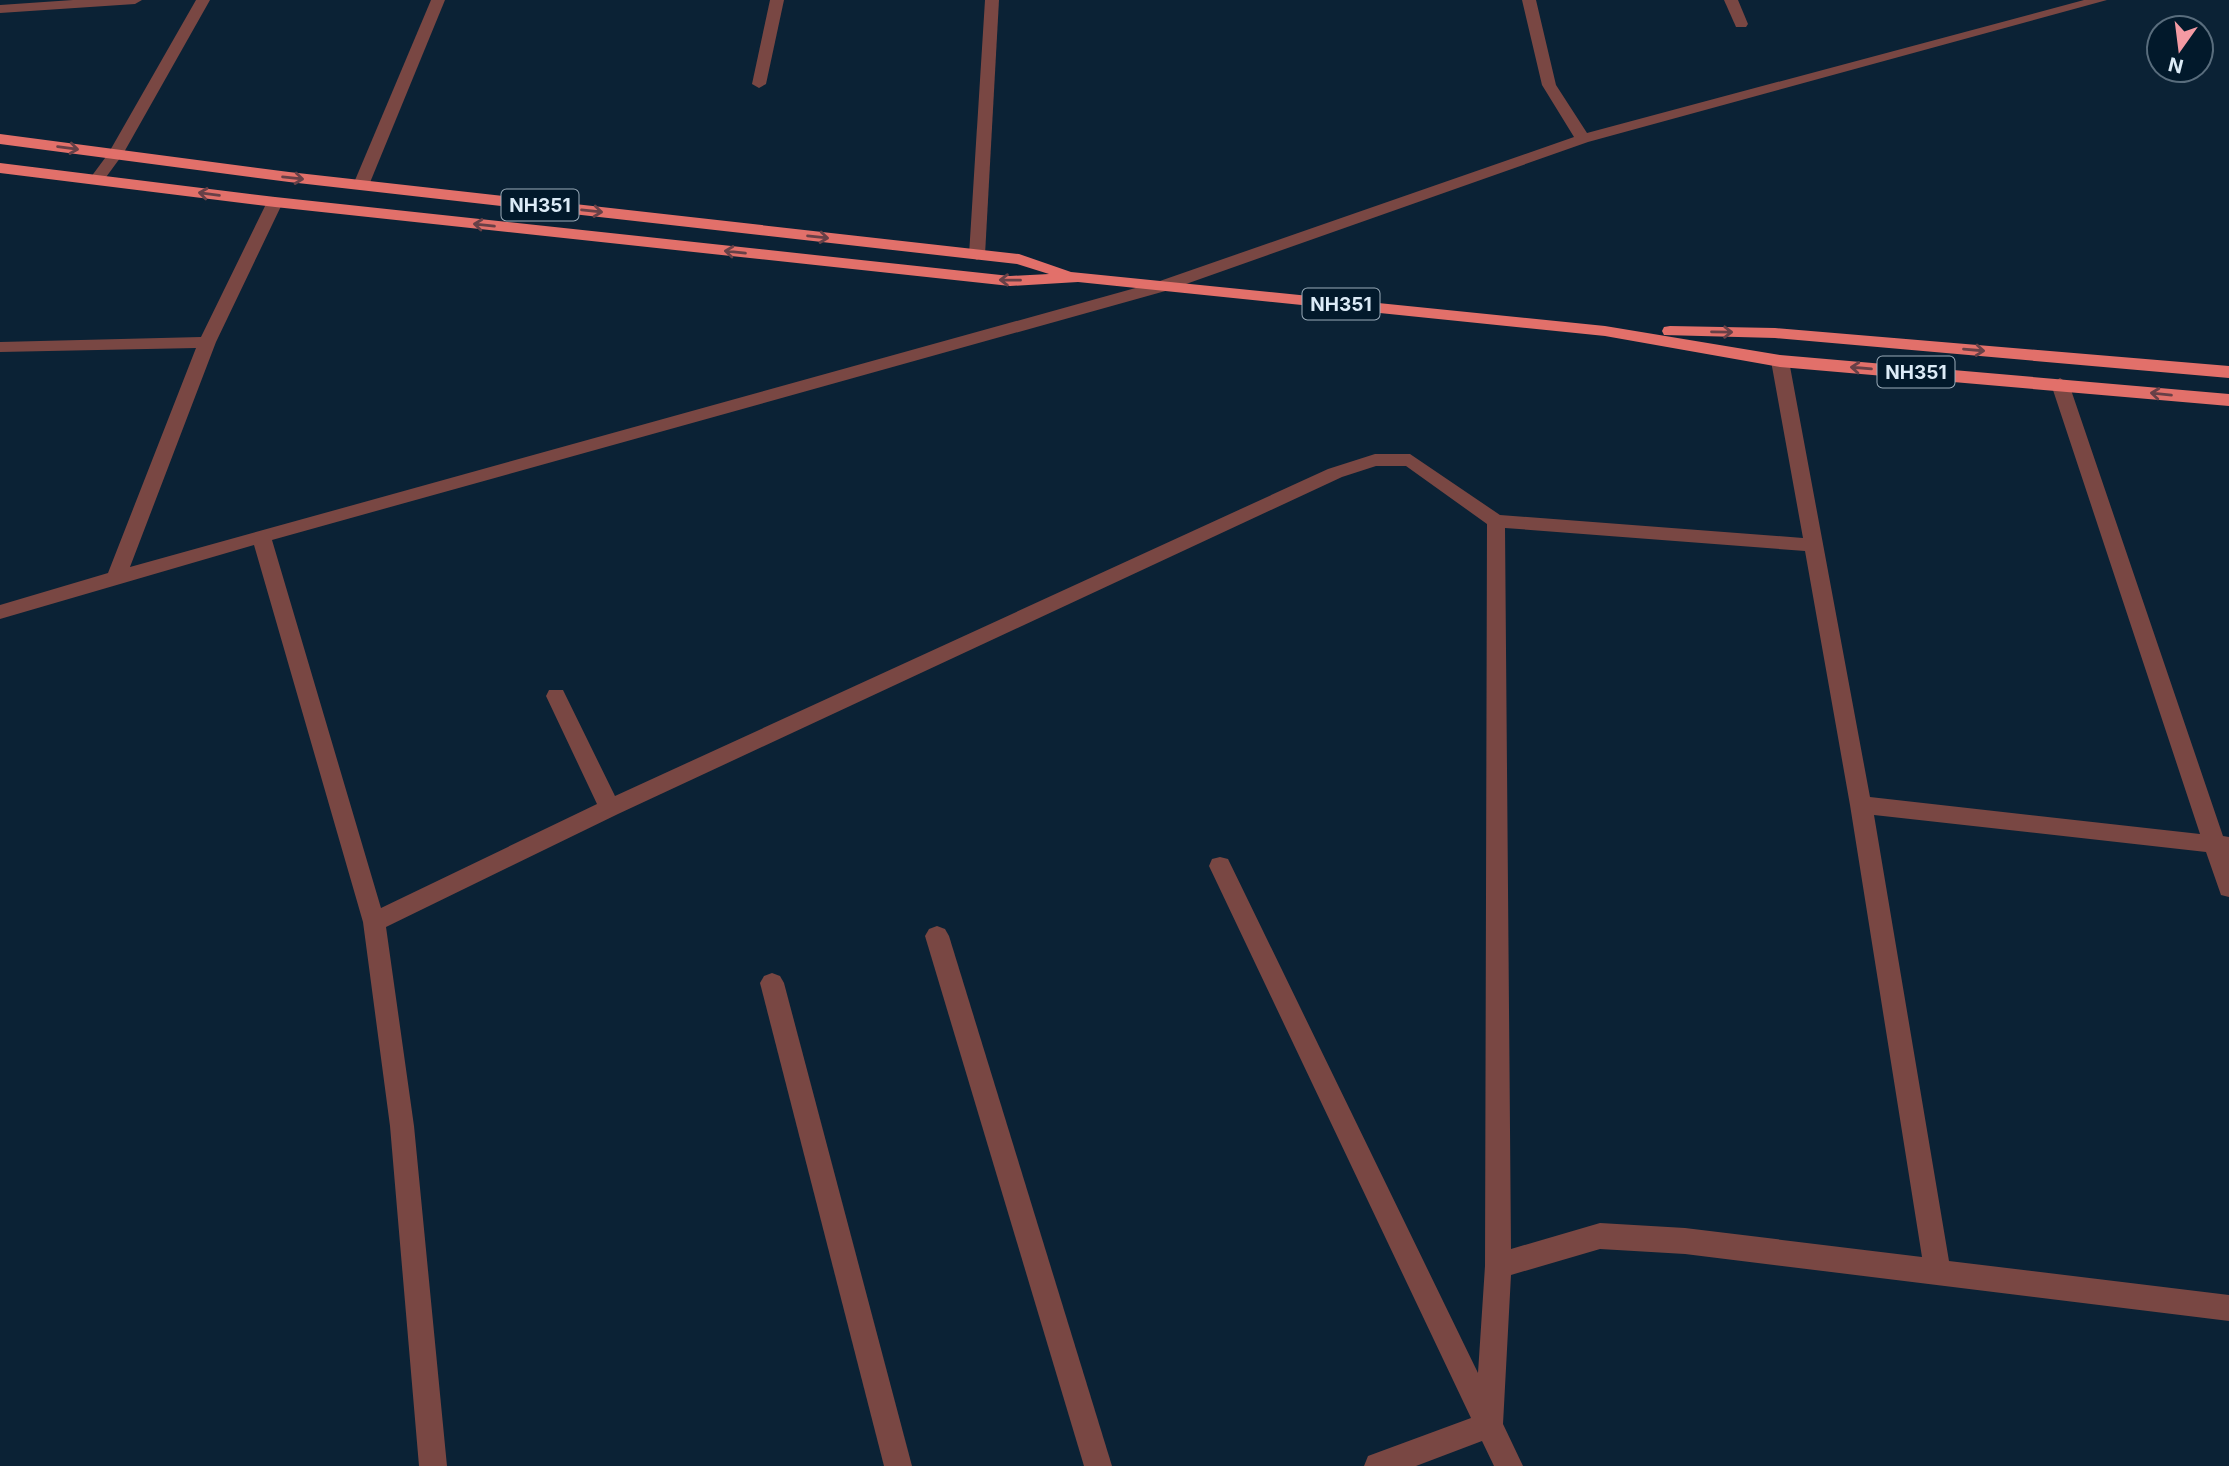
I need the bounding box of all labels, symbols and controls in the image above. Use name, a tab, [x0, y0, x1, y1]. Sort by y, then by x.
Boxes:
north arrow	[2145, 14, 2215, 84]
text: N	[2166, 52, 2186, 78]
one-way arrow	[56, 142, 79, 155]
one-way arrow	[281, 171, 304, 184]
one-way arrow	[199, 188, 221, 201]
road number: NH351	[502, 190, 578, 220]
one-way arrow	[581, 205, 603, 218]
one-way arrow	[473, 218, 496, 231]
one-way arrow	[807, 230, 829, 243]
one-way arrow	[724, 245, 747, 258]
one-way arrow	[999, 273, 1022, 287]
road number: NH351	[1302, 288, 1380, 320]
one-way arrow	[1711, 325, 1734, 339]
one-way arrow	[1962, 344, 1984, 357]
road number: NH351	[1878, 356, 1954, 388]
one-way arrow	[1850, 361, 1873, 374]
one-way arrow	[2150, 387, 2173, 400]

